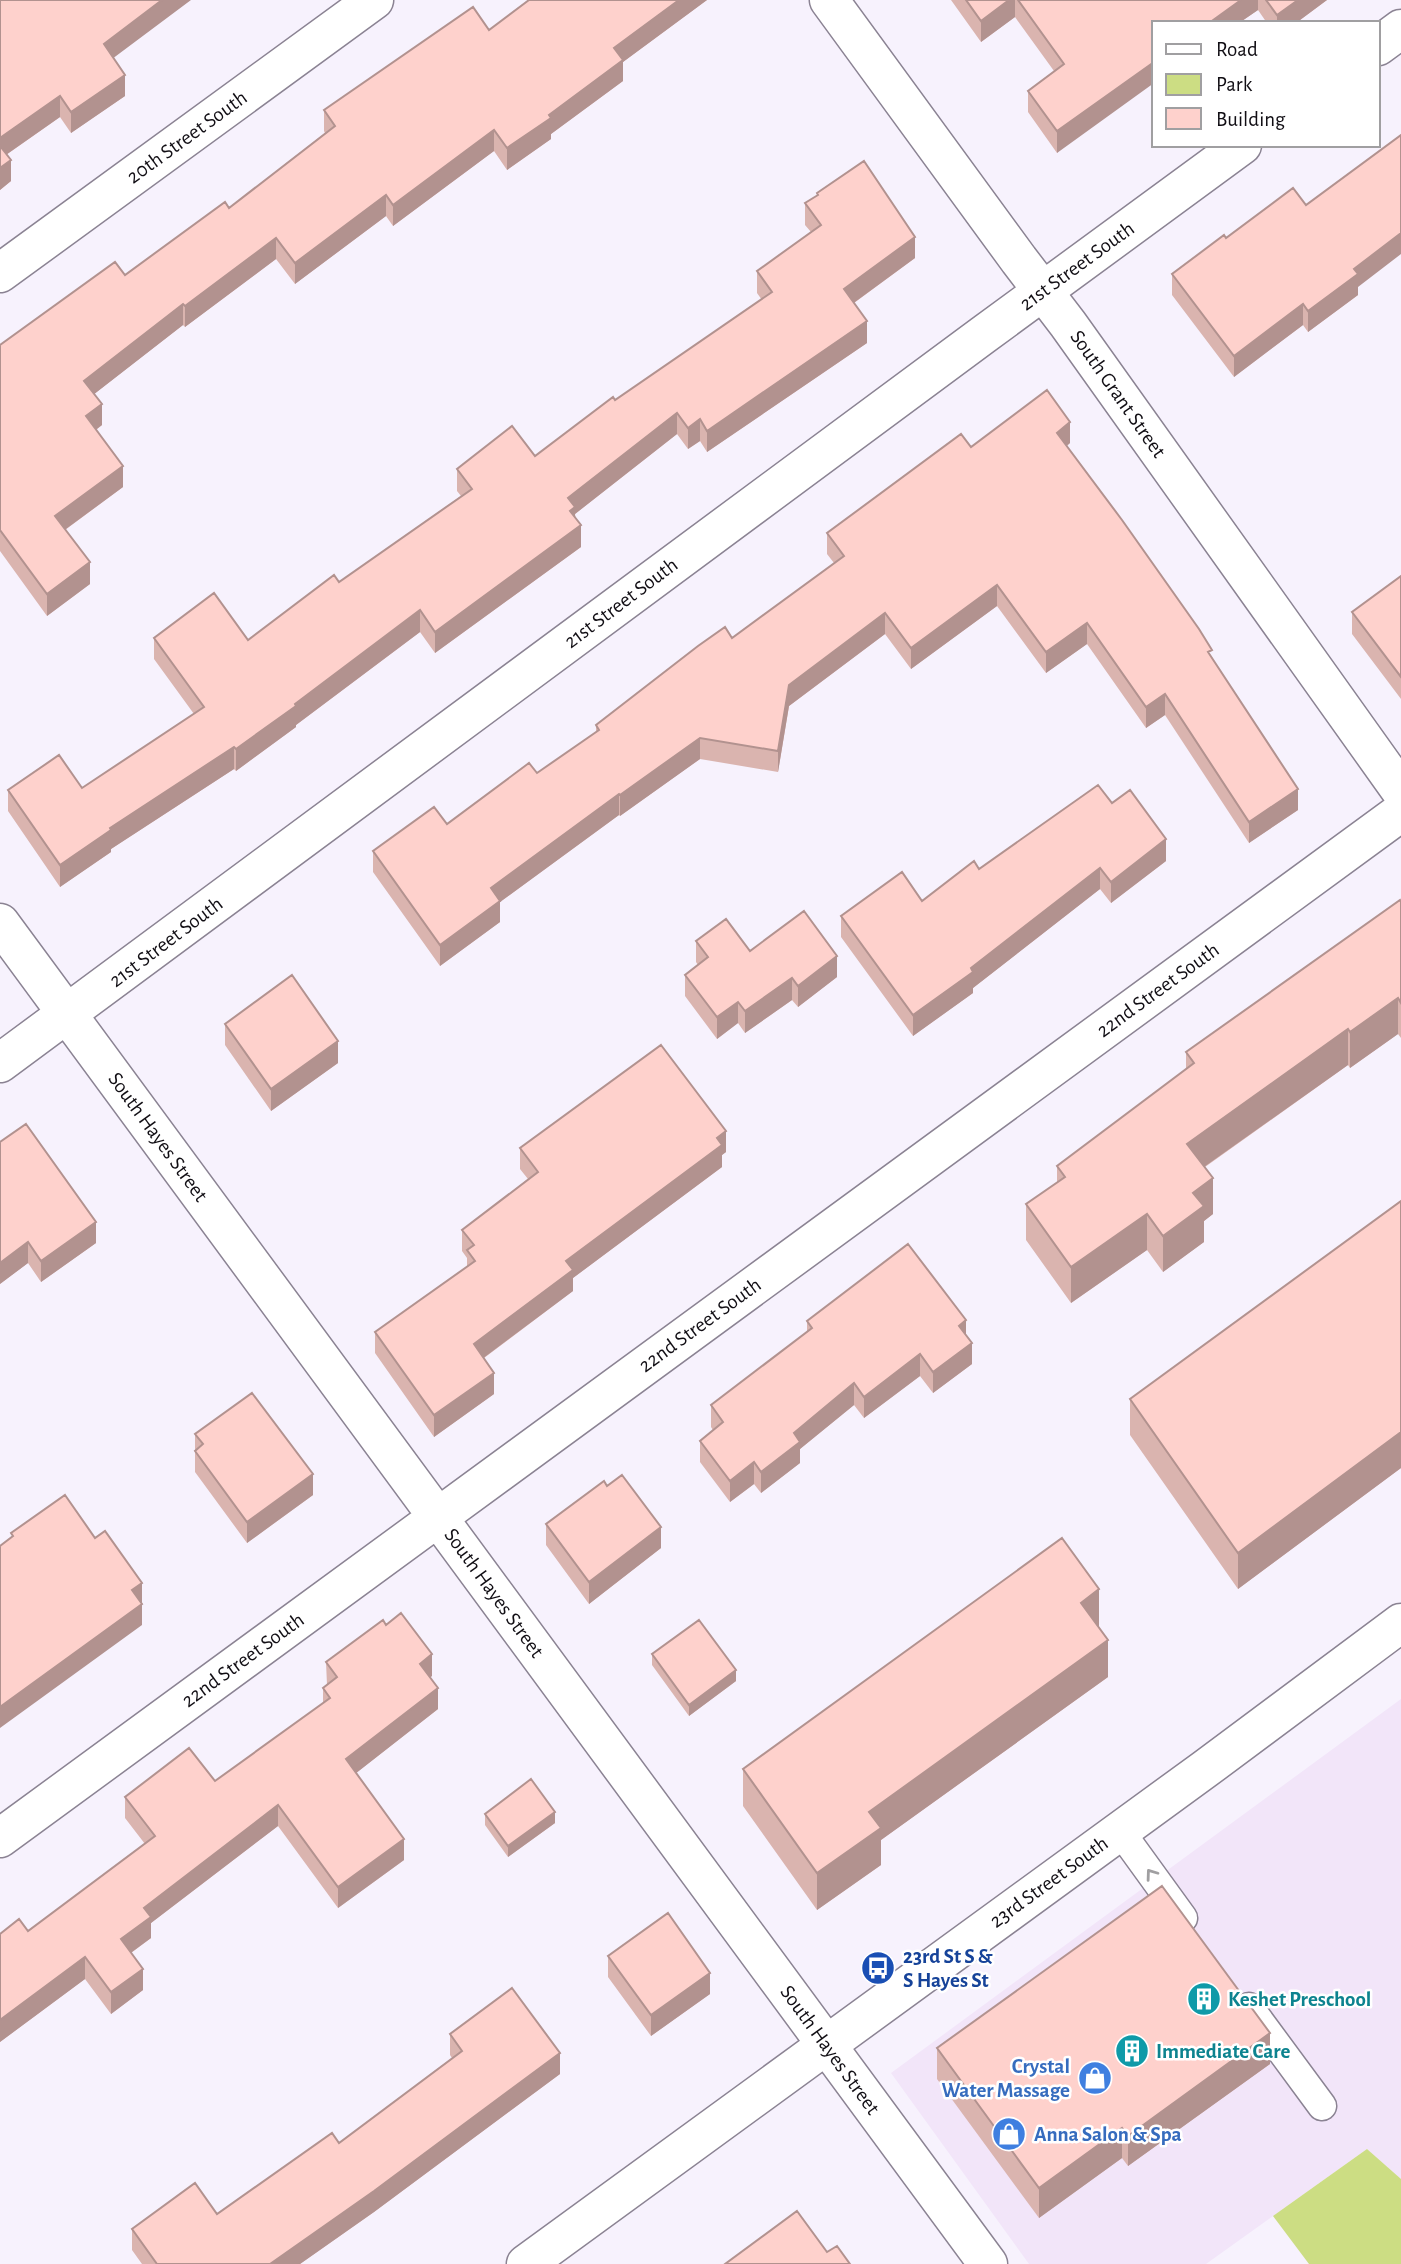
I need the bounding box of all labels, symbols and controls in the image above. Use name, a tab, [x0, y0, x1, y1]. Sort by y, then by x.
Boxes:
legend	[1152, 21, 1380, 147]
text: Road	[1216, 39, 1258, 60]
text: Park	[1216, 74, 1253, 95]
street label: 20th Street South	[123, 87, 251, 187]
text: Building	[1216, 109, 1286, 130]
street label: 21st Street South	[1016, 218, 1138, 314]
street label: South Grant Street	[1066, 326, 1170, 462]
street label: 21st Street South	[560, 554, 682, 652]
street label: 21st Street South	[105, 893, 227, 991]
street label: 22nd Street South	[1093, 939, 1223, 1041]
street label: South Hayes Street	[104, 1069, 212, 1206]
street label: 22nd Street South	[635, 1274, 765, 1376]
street label: South Hayes Street	[440, 1525, 548, 1662]
street label: 22nd Street South	[178, 1609, 308, 1711]
street label: 23rd Street South	[986, 1832, 1112, 1932]
one-way arrow	[1147, 1869, 1159, 1881]
place label: 23rd St S & S Hayes St	[903, 1946, 993, 1991]
bus stop icon: 23rd St S & S Hayes St	[859, 1949, 897, 1987]
building icon: Keshet Preschool	[1185, 1980, 1223, 2018]
street label: South Hayes Street	[776, 1982, 884, 2119]
place label: Keshet Preschool	[1228, 1989, 1371, 2010]
building icon: Immediate Care	[1113, 2032, 1151, 2070]
place label: Immediate Care	[1156, 2041, 1291, 2062]
place label: Crystal Water Massage	[942, 2056, 1070, 2101]
shop icon: Crystal Water Massage	[1076, 2059, 1114, 2097]
shop icon: Anna Salon & Spa	[990, 2115, 1028, 2153]
place label: Anna Salon & Spa	[1034, 2124, 1182, 2145]

